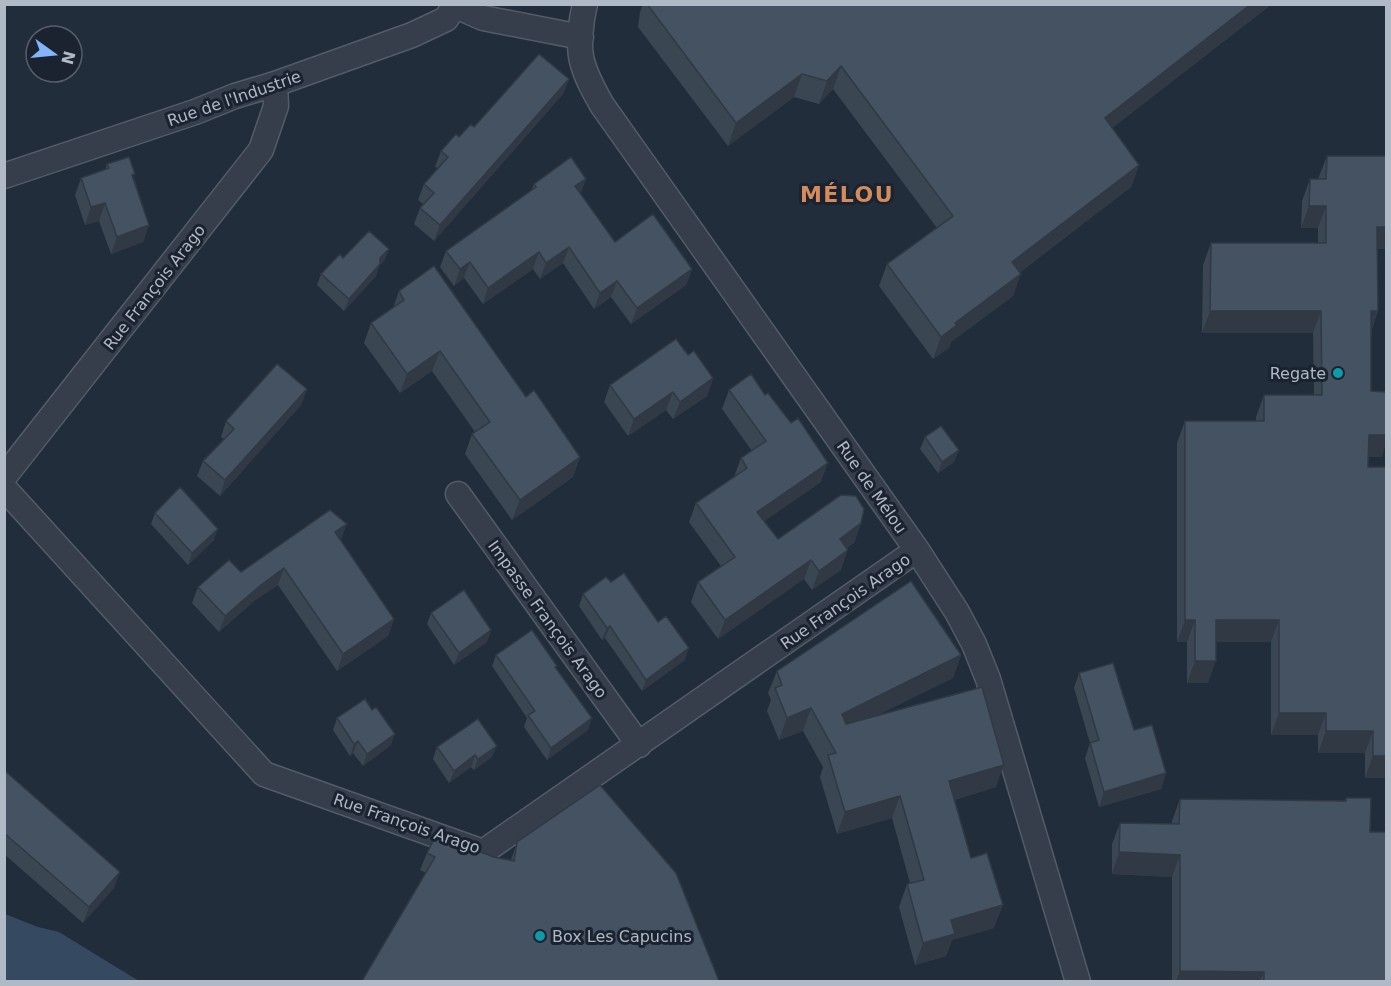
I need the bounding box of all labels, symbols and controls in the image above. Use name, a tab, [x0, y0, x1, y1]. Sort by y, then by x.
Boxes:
north arrow	[24, 24, 84, 84]
text: N	[57, 49, 79, 67]
street label: Rue de l'Industrie	[165, 67, 303, 130]
district label: MÉLOU	[800, 182, 894, 207]
street label: Rue François Arago	[100, 221, 209, 354]
place label: Regate	[1270, 364, 1326, 383]
marker: Regate	[1331, 366, 1345, 380]
street label: Rue de Mélou	[833, 437, 911, 537]
street label: Impasse François Arago	[484, 537, 611, 702]
street label: Rue François Arago	[777, 550, 914, 653]
street label: Rue François Arago	[331, 789, 483, 857]
place label: Box Les Capucins	[552, 927, 692, 946]
marker: Box Les Capucins	[533, 929, 547, 943]

